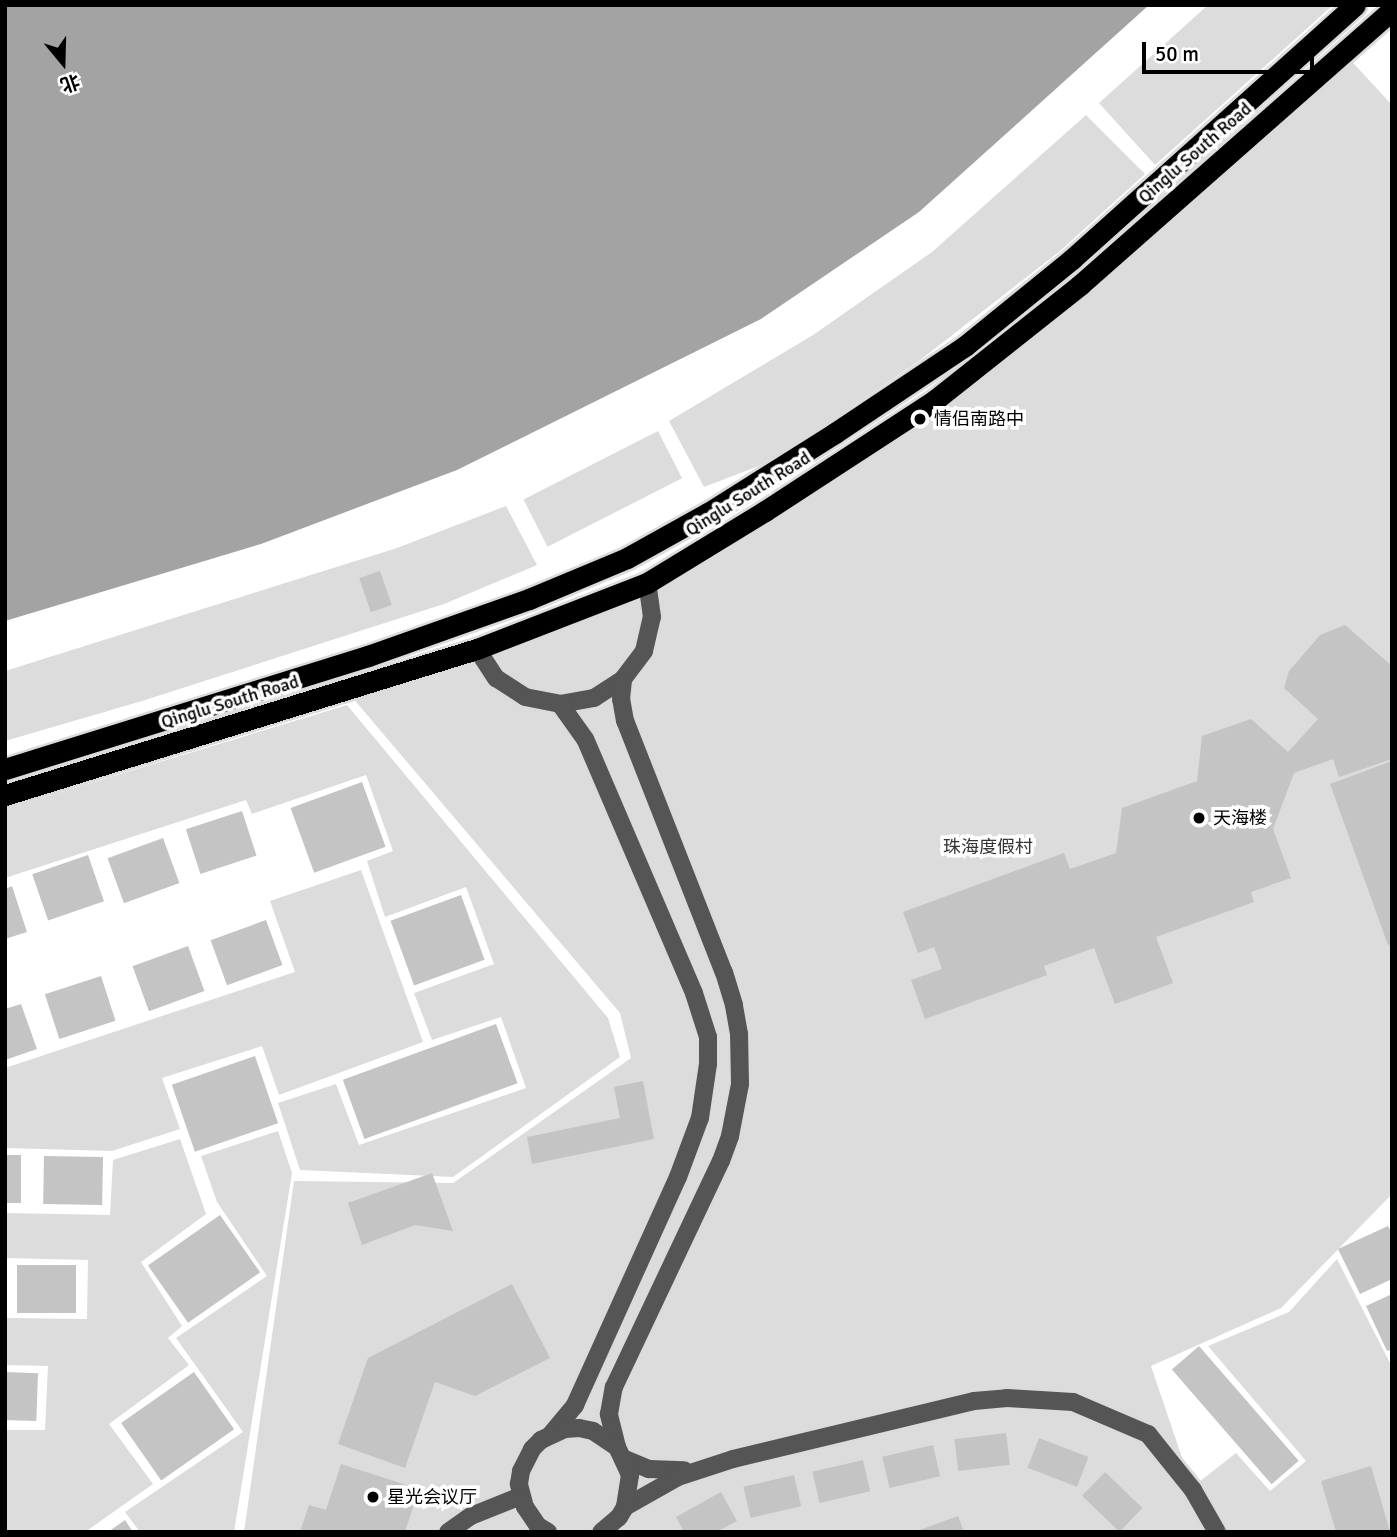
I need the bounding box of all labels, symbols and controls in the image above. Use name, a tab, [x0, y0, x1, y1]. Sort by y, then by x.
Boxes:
north arrow	[28, 28, 98, 98]
scale bar	[1145, 28, 1316, 72]
text: 50 m	[1155, 41, 1199, 67]
text: 北	[57, 68, 83, 97]
street label: Qinglu South Road	[1134, 98, 1256, 208]
place label: 情侣南路中	[934, 408, 1024, 430]
marker: 情侣南路中	[912, 411, 928, 427]
street label: Qinglu South Road	[682, 447, 814, 541]
street label: Qinglu South Road	[159, 671, 301, 733]
place label: 天海楼	[1213, 807, 1267, 829]
marker: 天海楼	[1191, 810, 1207, 826]
park label: 珠海度假村	[943, 836, 1033, 858]
place label: 星光会议厅	[387, 1486, 477, 1508]
marker: 星光会议厅	[365, 1489, 381, 1505]

